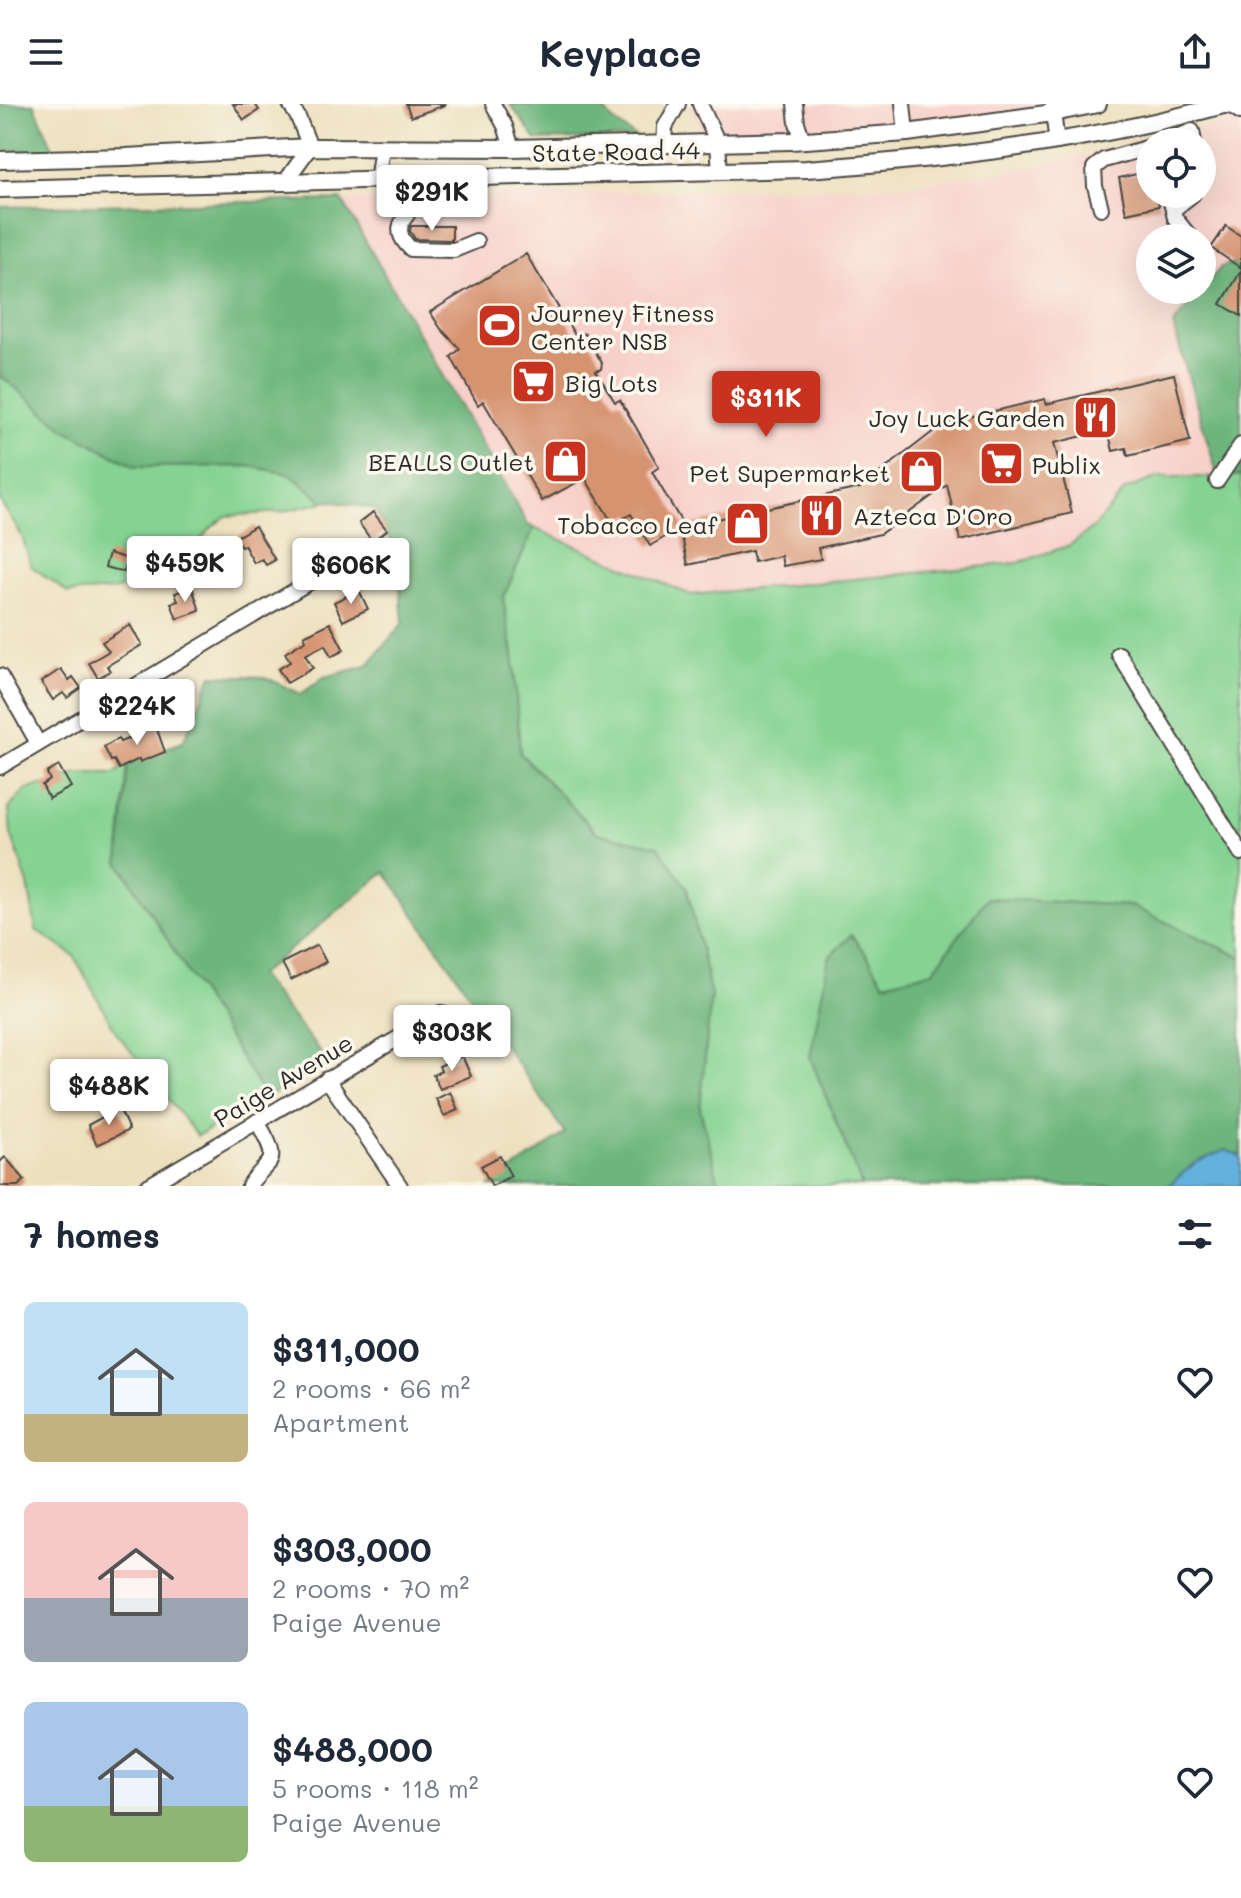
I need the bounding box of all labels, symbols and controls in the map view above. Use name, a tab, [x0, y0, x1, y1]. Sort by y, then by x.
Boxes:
text: Keyplace	[539, 29, 702, 76]
icon: menu	[24, 30, 68, 74]
icon: share	[1173, 30, 1217, 74]
map controls	[1136, 128, 1216, 304]
button: locate	[1136, 128, 1216, 208]
street label: State Road 44	[532, 134, 700, 168]
pin: $291K	[376, 165, 488, 233]
text: $291K	[395, 174, 469, 208]
button: layers	[1136, 224, 1216, 304]
place label: Journey Fitness Center NSB	[531, 297, 715, 356]
sports icon: Journey Fitness Center NSB	[476, 302, 524, 350]
supermarket icon: Big Lots	[510, 358, 558, 406]
place label: Big Lots	[565, 367, 658, 398]
pin: $311K	[710, 371, 822, 439]
text: $311K	[730, 380, 802, 414]
restaurant icon: Joy Luck Garden	[1072, 393, 1120, 441]
place label: Joy Luck Garden	[869, 402, 1065, 433]
shop icon: BEALLS Outlet	[541, 437, 589, 485]
supermarket icon: Publix	[977, 440, 1025, 488]
place label: BEALLS Outlet	[368, 446, 534, 477]
shop icon: Pet Supermarket	[897, 448, 945, 496]
place label: Publix	[1032, 449, 1101, 480]
place label: Pet Supermarket	[690, 457, 890, 488]
restaurant icon: Azteca D'Oro	[798, 491, 846, 539]
shop icon: Tobacco Leaf	[724, 500, 772, 548]
place label: Azteca D'Oro	[853, 500, 1012, 531]
place label: Tobacco Leaf	[557, 509, 718, 540]
pin: $459K	[129, 536, 241, 604]
pin: $606K	[295, 538, 407, 606]
text: $459K	[145, 545, 225, 579]
text: $606K	[310, 547, 392, 581]
pin: $224K	[81, 679, 193, 747]
text: $224K	[98, 688, 176, 722]
pin: $303K	[396, 1005, 508, 1073]
text: $303K	[411, 1014, 493, 1048]
street label: Paige Avenue	[208, 1026, 358, 1134]
pin: $488K	[53, 1059, 165, 1127]
text: $488K	[68, 1068, 150, 1102]
text: 7 homes	[24, 1212, 160, 1257]
icon: filters	[1173, 1212, 1217, 1256]
text: $311,000	[272, 1326, 420, 1371]
icon: home	[88, 1334, 184, 1430]
icon: heart	[1173, 1360, 1217, 1404]
text: 2 rooms · 66 m²	[272, 1371, 470, 1405]
text: Apartment	[272, 1405, 409, 1439]
text: $303,000	[272, 1526, 432, 1571]
icon: home	[88, 1534, 184, 1630]
icon: heart	[1173, 1560, 1217, 1604]
text: 2 rooms · 70 m²	[272, 1571, 469, 1605]
text: Paige Avenue	[272, 1605, 442, 1639]
text: $488,000	[272, 1726, 433, 1771]
icon: home	[88, 1734, 184, 1830]
icon: heart	[1173, 1760, 1217, 1804]
text: 5 rooms · 118 m²	[272, 1771, 479, 1805]
text: Paige Avenue	[272, 1805, 442, 1839]

